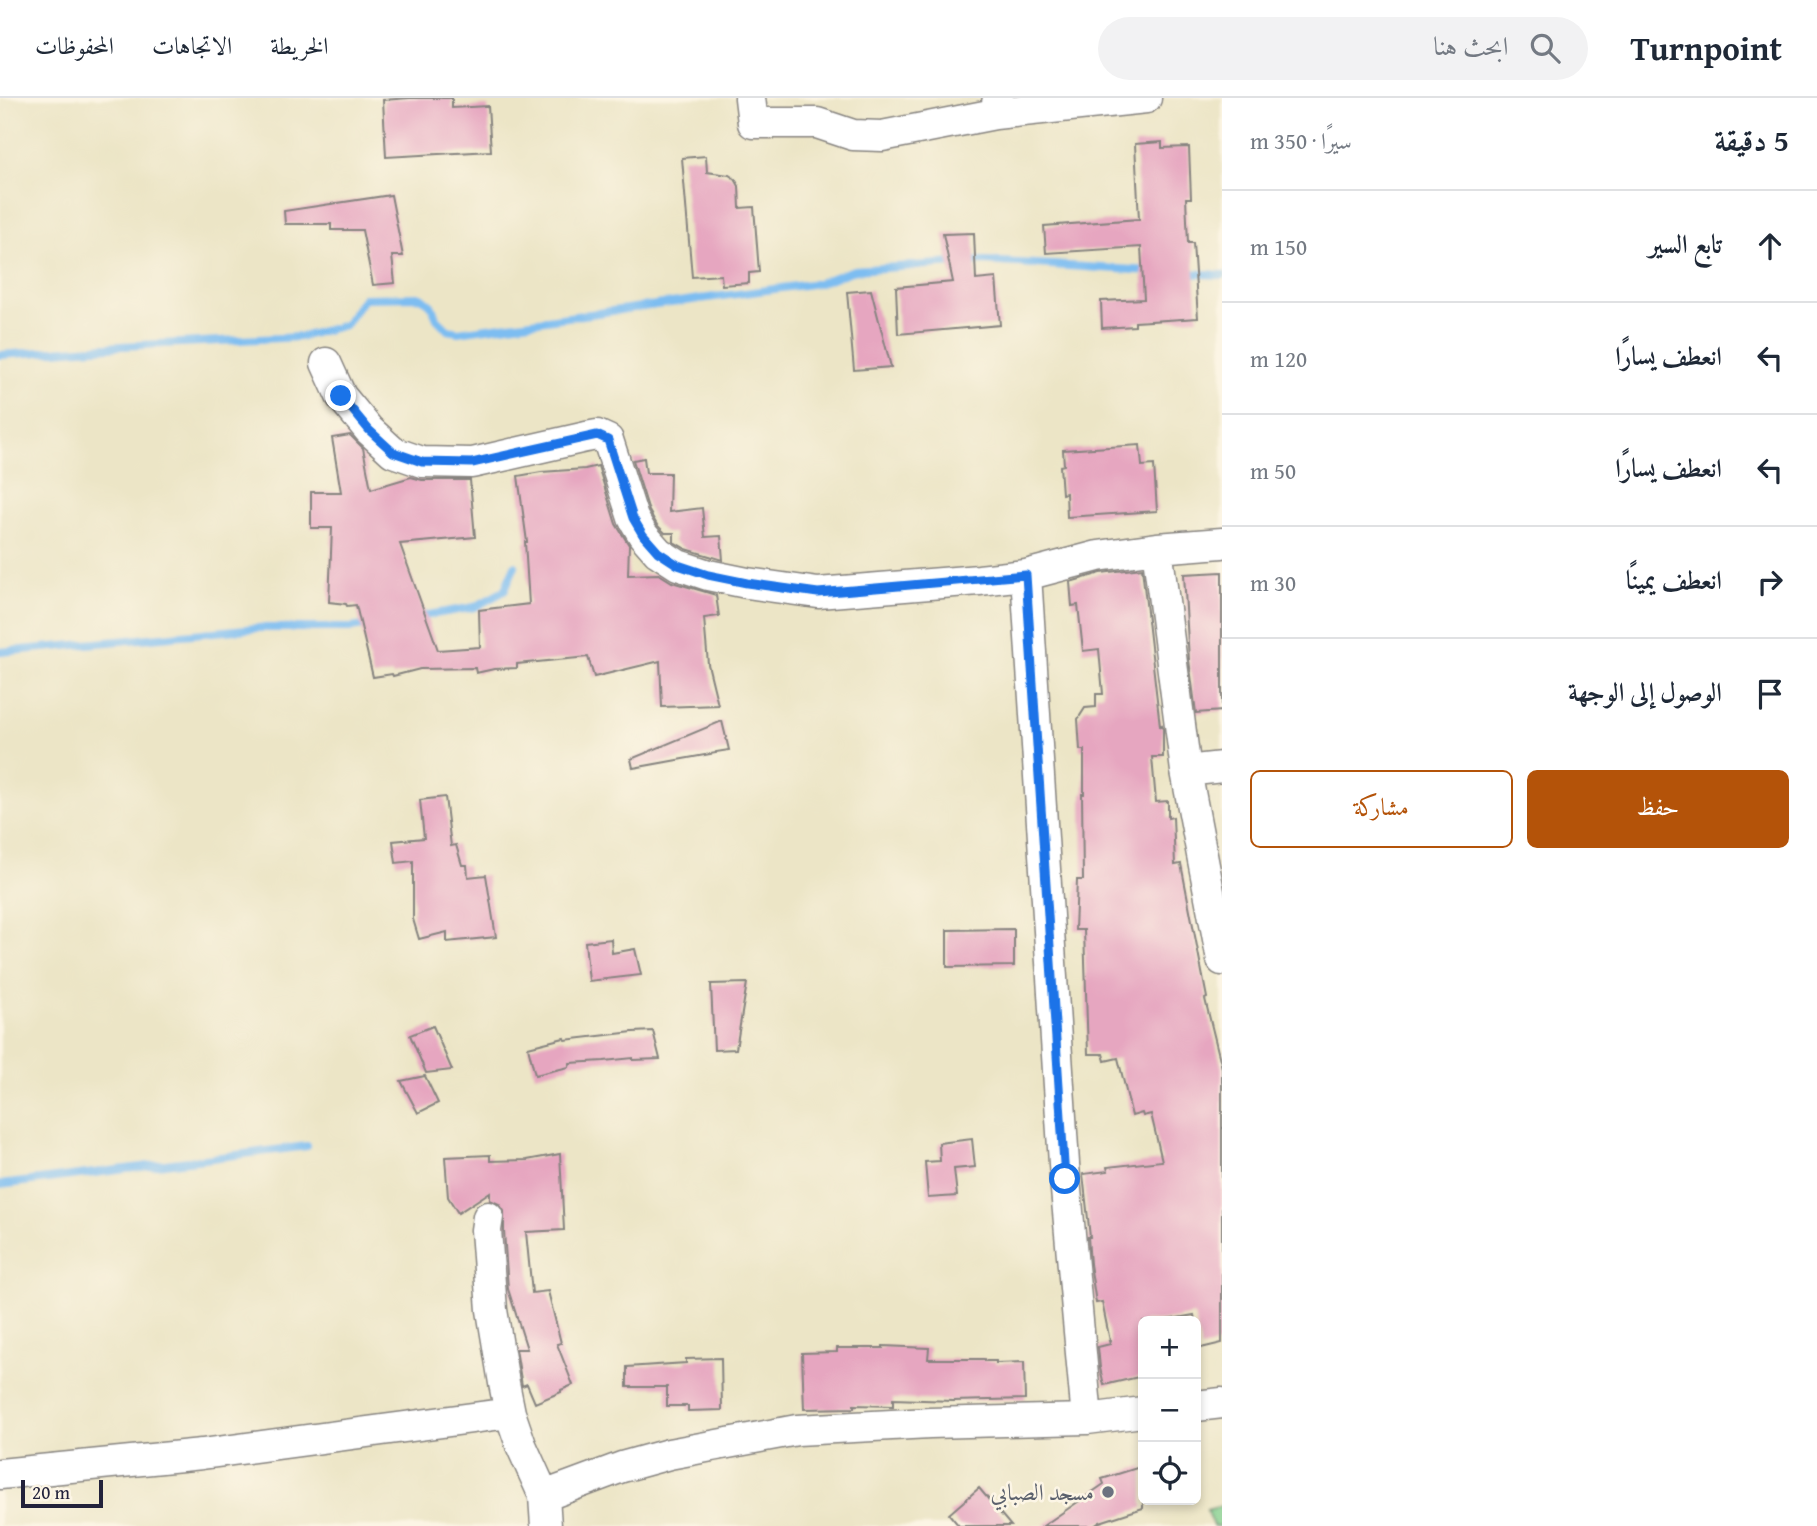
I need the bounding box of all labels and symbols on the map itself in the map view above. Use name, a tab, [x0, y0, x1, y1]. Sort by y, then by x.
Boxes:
route end	[325, 380, 356, 411]
route start	[1049, 1163, 1080, 1194]
place label: مسجد الصبابي	[990, 1475, 1094, 1511]
scale bar	[21, 1477, 103, 1509]
marker: مسجد الصبابي	[1100, 1484, 1116, 1500]

